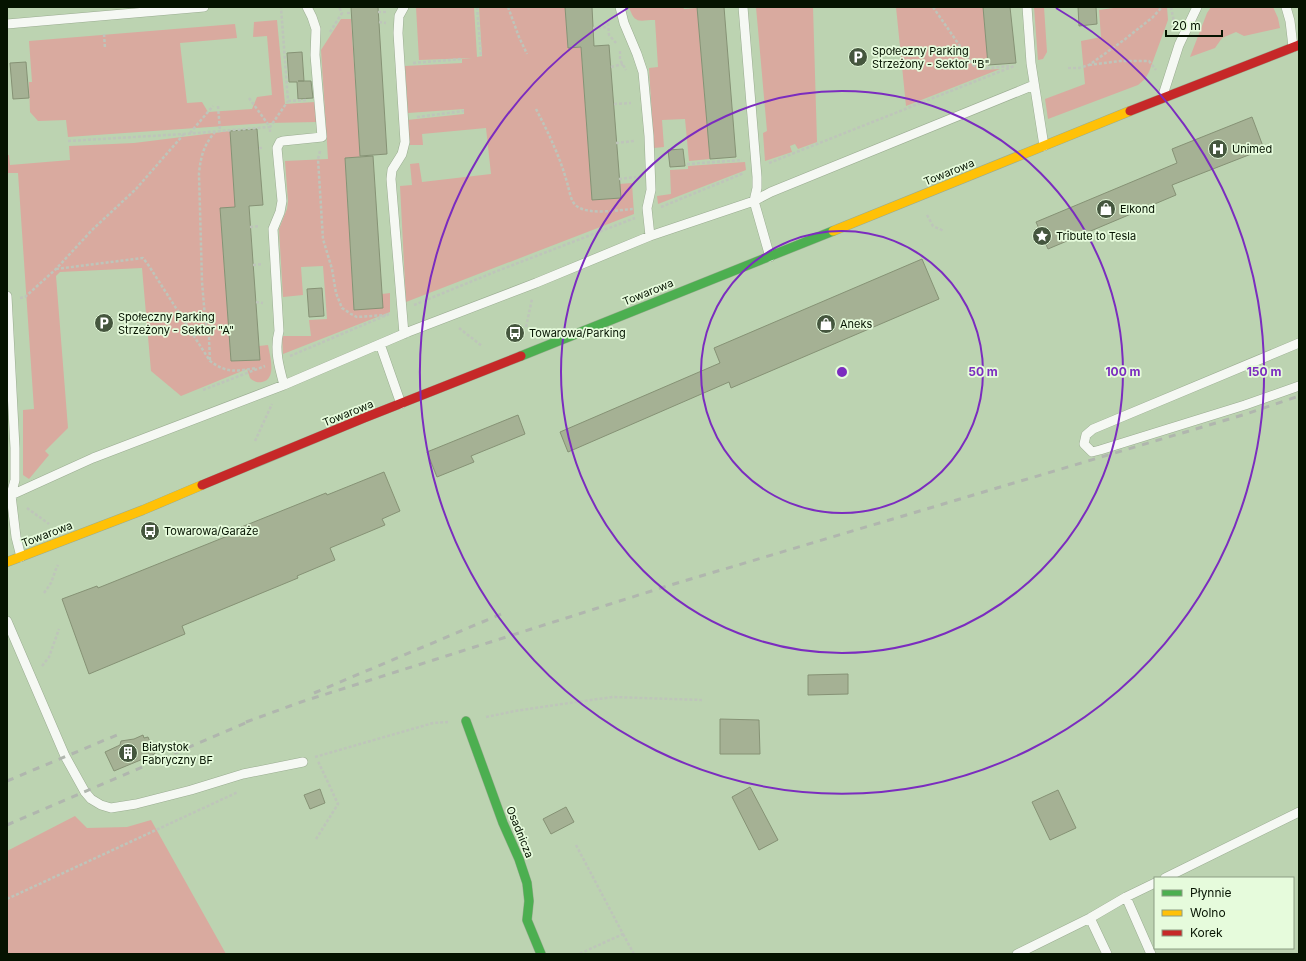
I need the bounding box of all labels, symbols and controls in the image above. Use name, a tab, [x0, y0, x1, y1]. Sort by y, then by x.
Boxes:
scale bar	[1166, 12, 1222, 38]
text: 20 m	[1172, 18, 1201, 33]
place label: Społeczny Parking Strzeżony - Sektor "B"	[872, 44, 990, 71]
parking icon: Społeczny Parking Strzeżony - Sektor "B"	[847, 46, 869, 68]
hospital icon: Unimed	[1207, 138, 1229, 160]
place label: Unimed	[1232, 142, 1272, 156]
street label: Towarowa	[922, 156, 976, 188]
shop icon: Elkond	[1095, 198, 1117, 220]
place label: Elkond	[1120, 202, 1155, 216]
place icon: Tribute to Tesla	[1031, 225, 1053, 247]
place label: Tribute to Tesla	[1056, 229, 1136, 243]
street label: Towarowa	[621, 276, 675, 308]
place label: Społeczny Parking Strzeżony - Sektor "A"	[118, 310, 234, 337]
parking icon: Społeczny Parking Strzeżony - Sektor "A"	[93, 312, 115, 334]
shop icon: Aneks	[815, 313, 837, 335]
place label: Aneks	[840, 317, 873, 331]
bus stop icon: Towarowa/Parking	[504, 322, 526, 344]
place label: Towarowa/Parking	[529, 326, 626, 340]
text: 50 m	[968, 364, 998, 379]
text: 100 m	[1105, 364, 1141, 379]
text: 150 m	[1247, 364, 1281, 379]
centre of rings	[835, 365, 849, 379]
street label: Towarowa	[321, 397, 375, 429]
street label: Towarowa	[20, 518, 74, 550]
bus stop icon: Towarowa/Garaże	[139, 520, 161, 542]
place label: Towarowa/Garaże	[164, 524, 258, 538]
place label: Białystok Fabryczny BF	[142, 740, 213, 767]
building icon: Białystok Fabryczny BF	[117, 742, 139, 764]
street label: Osadnicza	[503, 804, 537, 860]
legend	[1154, 877, 1294, 949]
text: Płynnie	[1190, 885, 1231, 900]
text: Wolno	[1190, 905, 1226, 920]
text: Korek	[1190, 925, 1223, 940]

